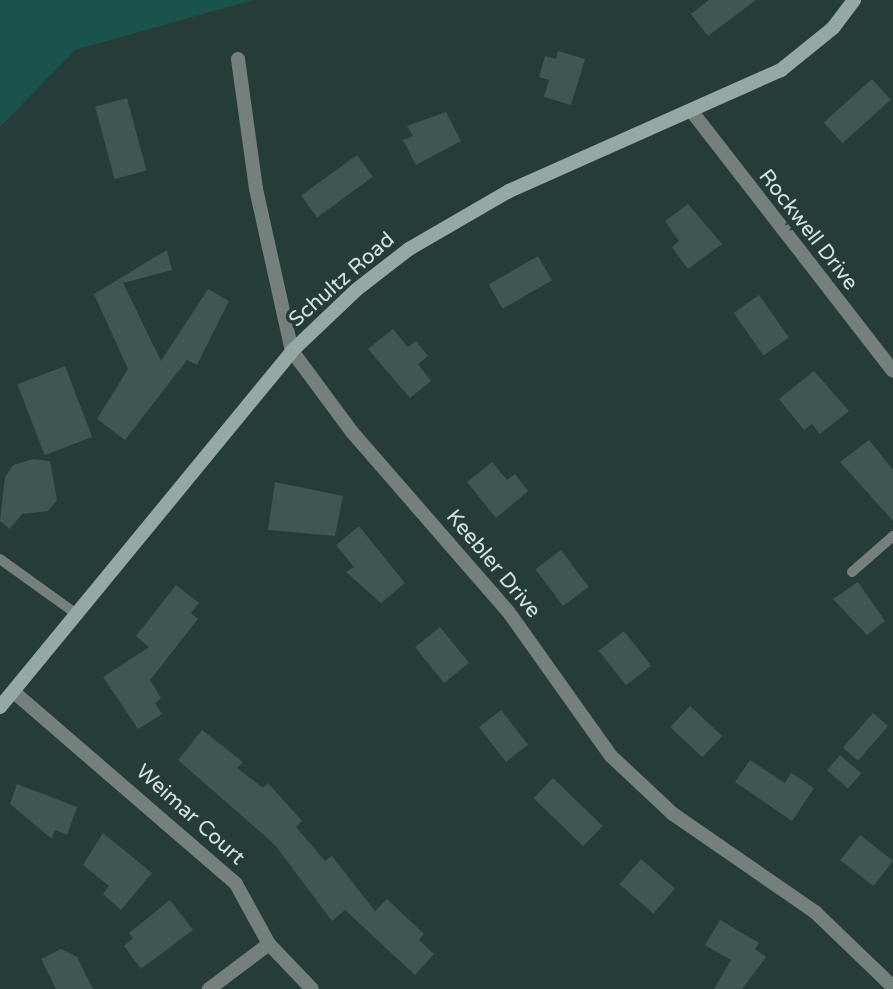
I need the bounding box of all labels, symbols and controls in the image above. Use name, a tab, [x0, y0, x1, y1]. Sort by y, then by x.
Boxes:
street label: Rockwell Drive	[753, 165, 863, 295]
street label: Schultz Road	[284, 227, 400, 333]
street label: Keebler Drive	[440, 505, 546, 623]
street label: Weimar Court	[130, 760, 250, 870]

